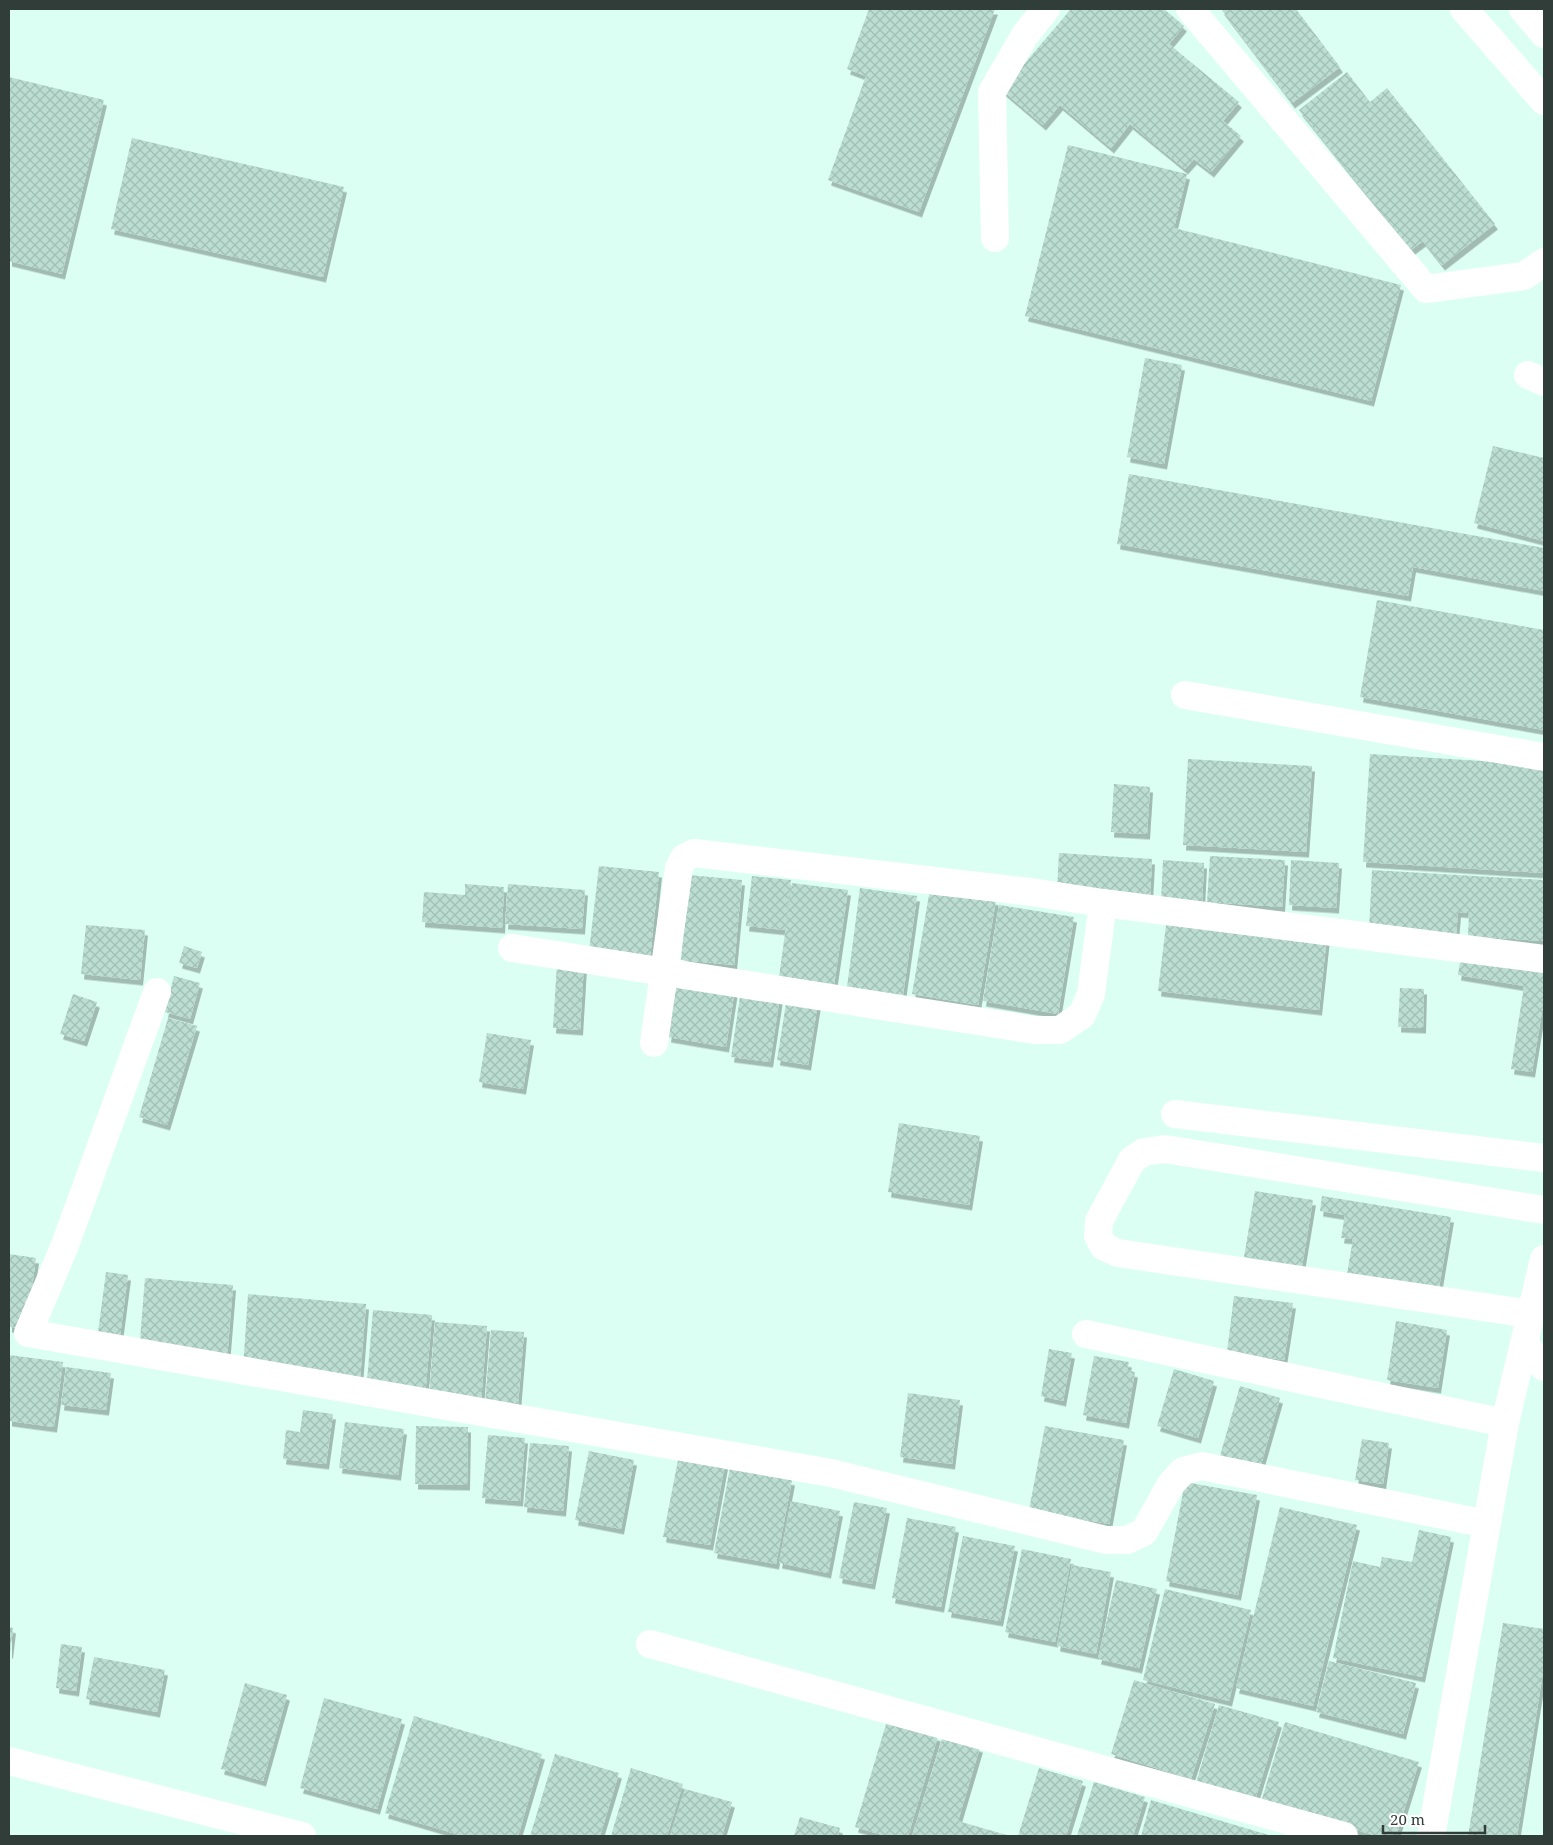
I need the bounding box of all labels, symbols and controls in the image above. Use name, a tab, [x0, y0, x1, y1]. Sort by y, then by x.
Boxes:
scale bar	[1383, 1802, 1486, 1834]
text: 20 m	[1390, 1809, 1425, 1829]

